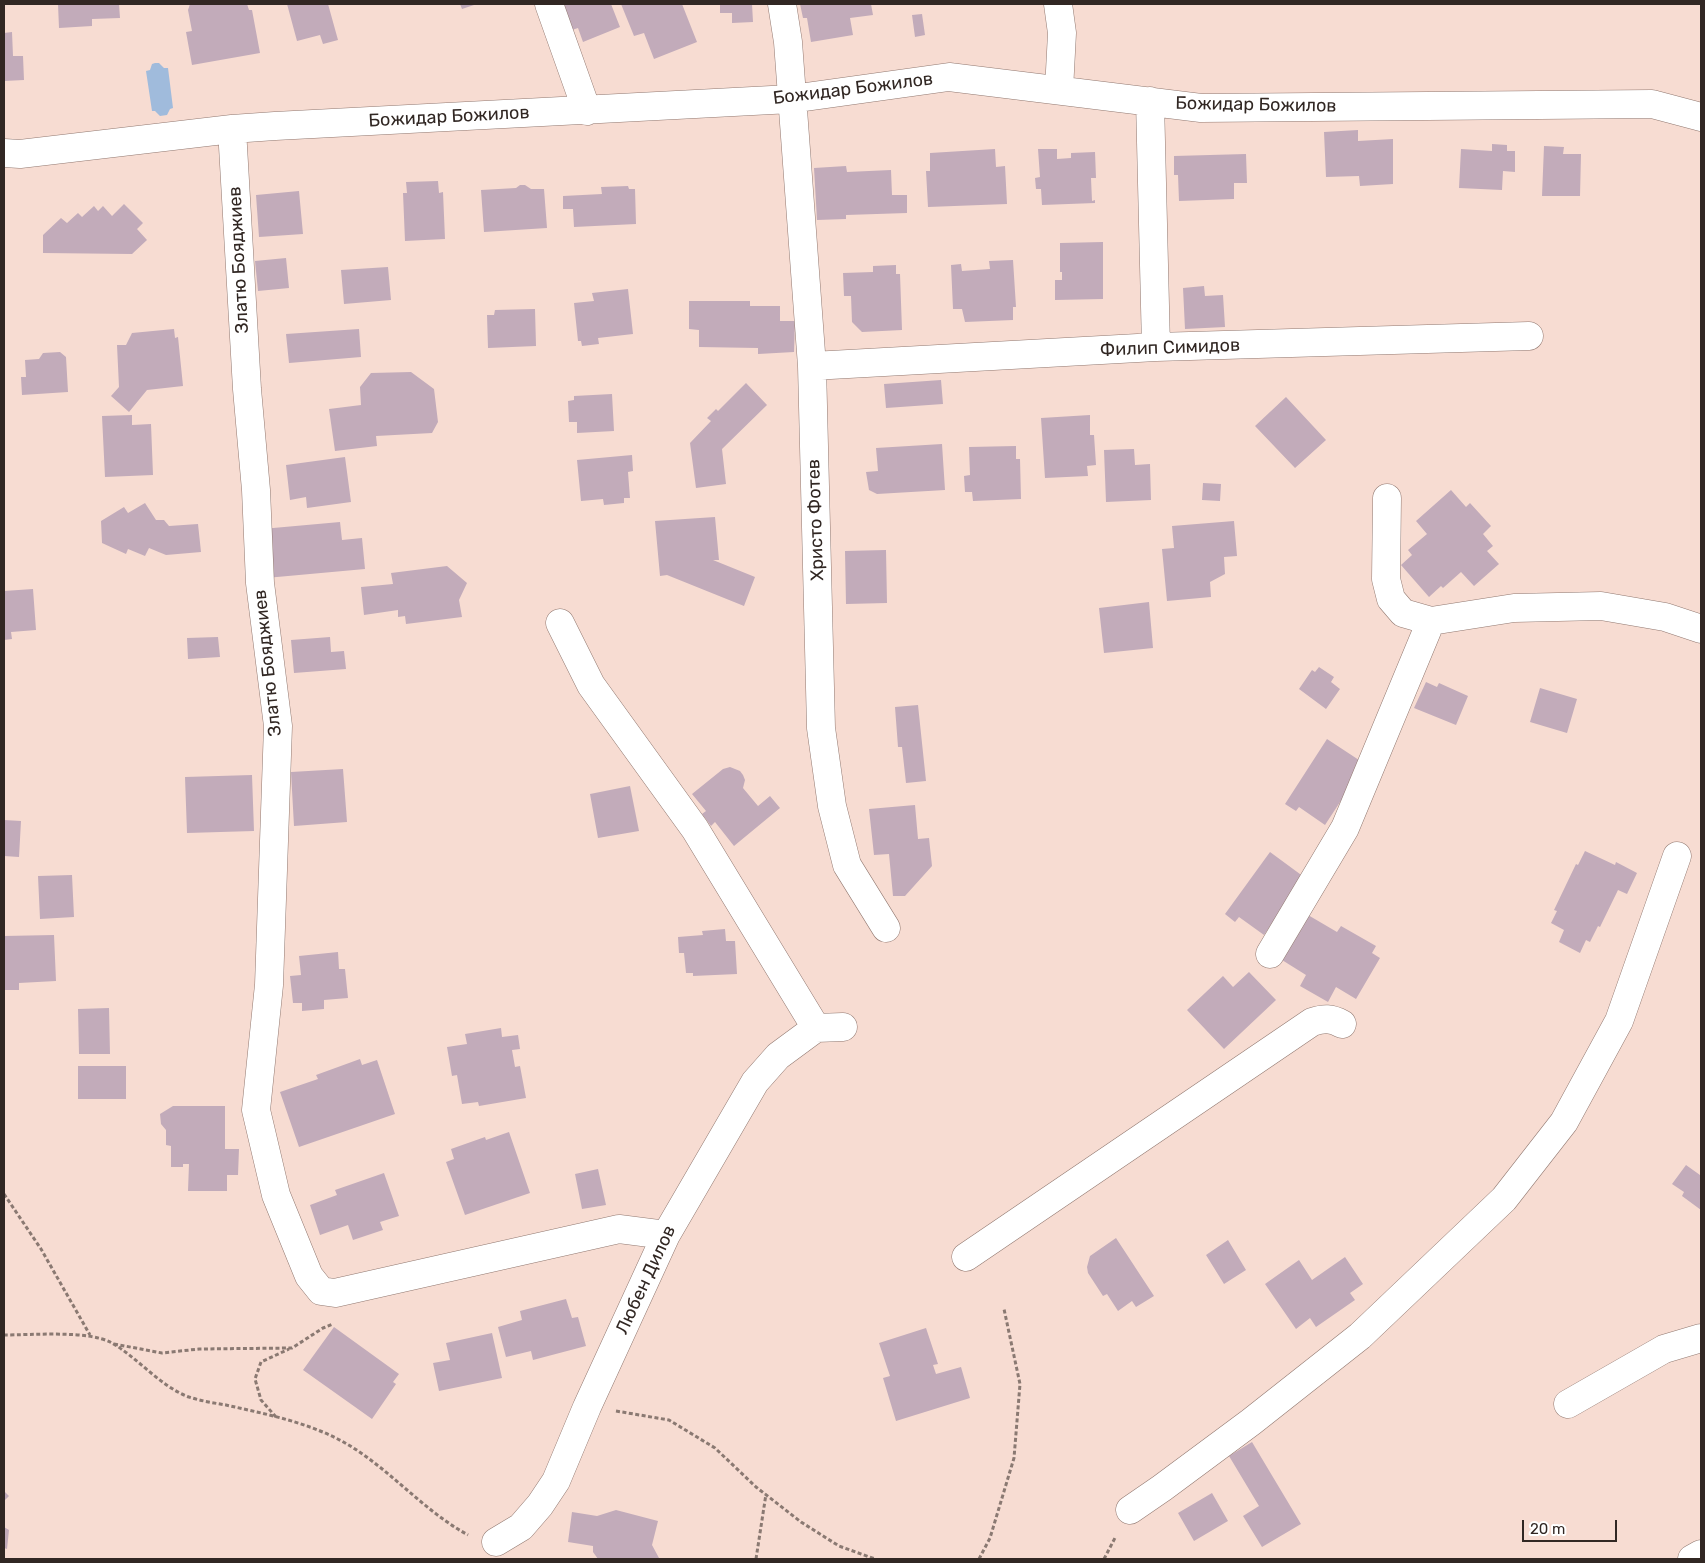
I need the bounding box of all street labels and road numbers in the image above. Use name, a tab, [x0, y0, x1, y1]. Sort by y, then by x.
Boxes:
street label: Божидар Божилов	[772, 68, 934, 110]
street label: Божидар Божилов	[1175, 93, 1337, 117]
street label: Божидар Божилов	[368, 102, 530, 132]
street label: Златю Бояджиев	[224, 186, 254, 334]
street label: Филип Симидов	[1100, 335, 1240, 361]
street label: Христо Фотев	[803, 459, 829, 581]
street label: Златю Бояджиев	[250, 589, 286, 737]
street label: Любен Дилов	[611, 1222, 681, 1338]

